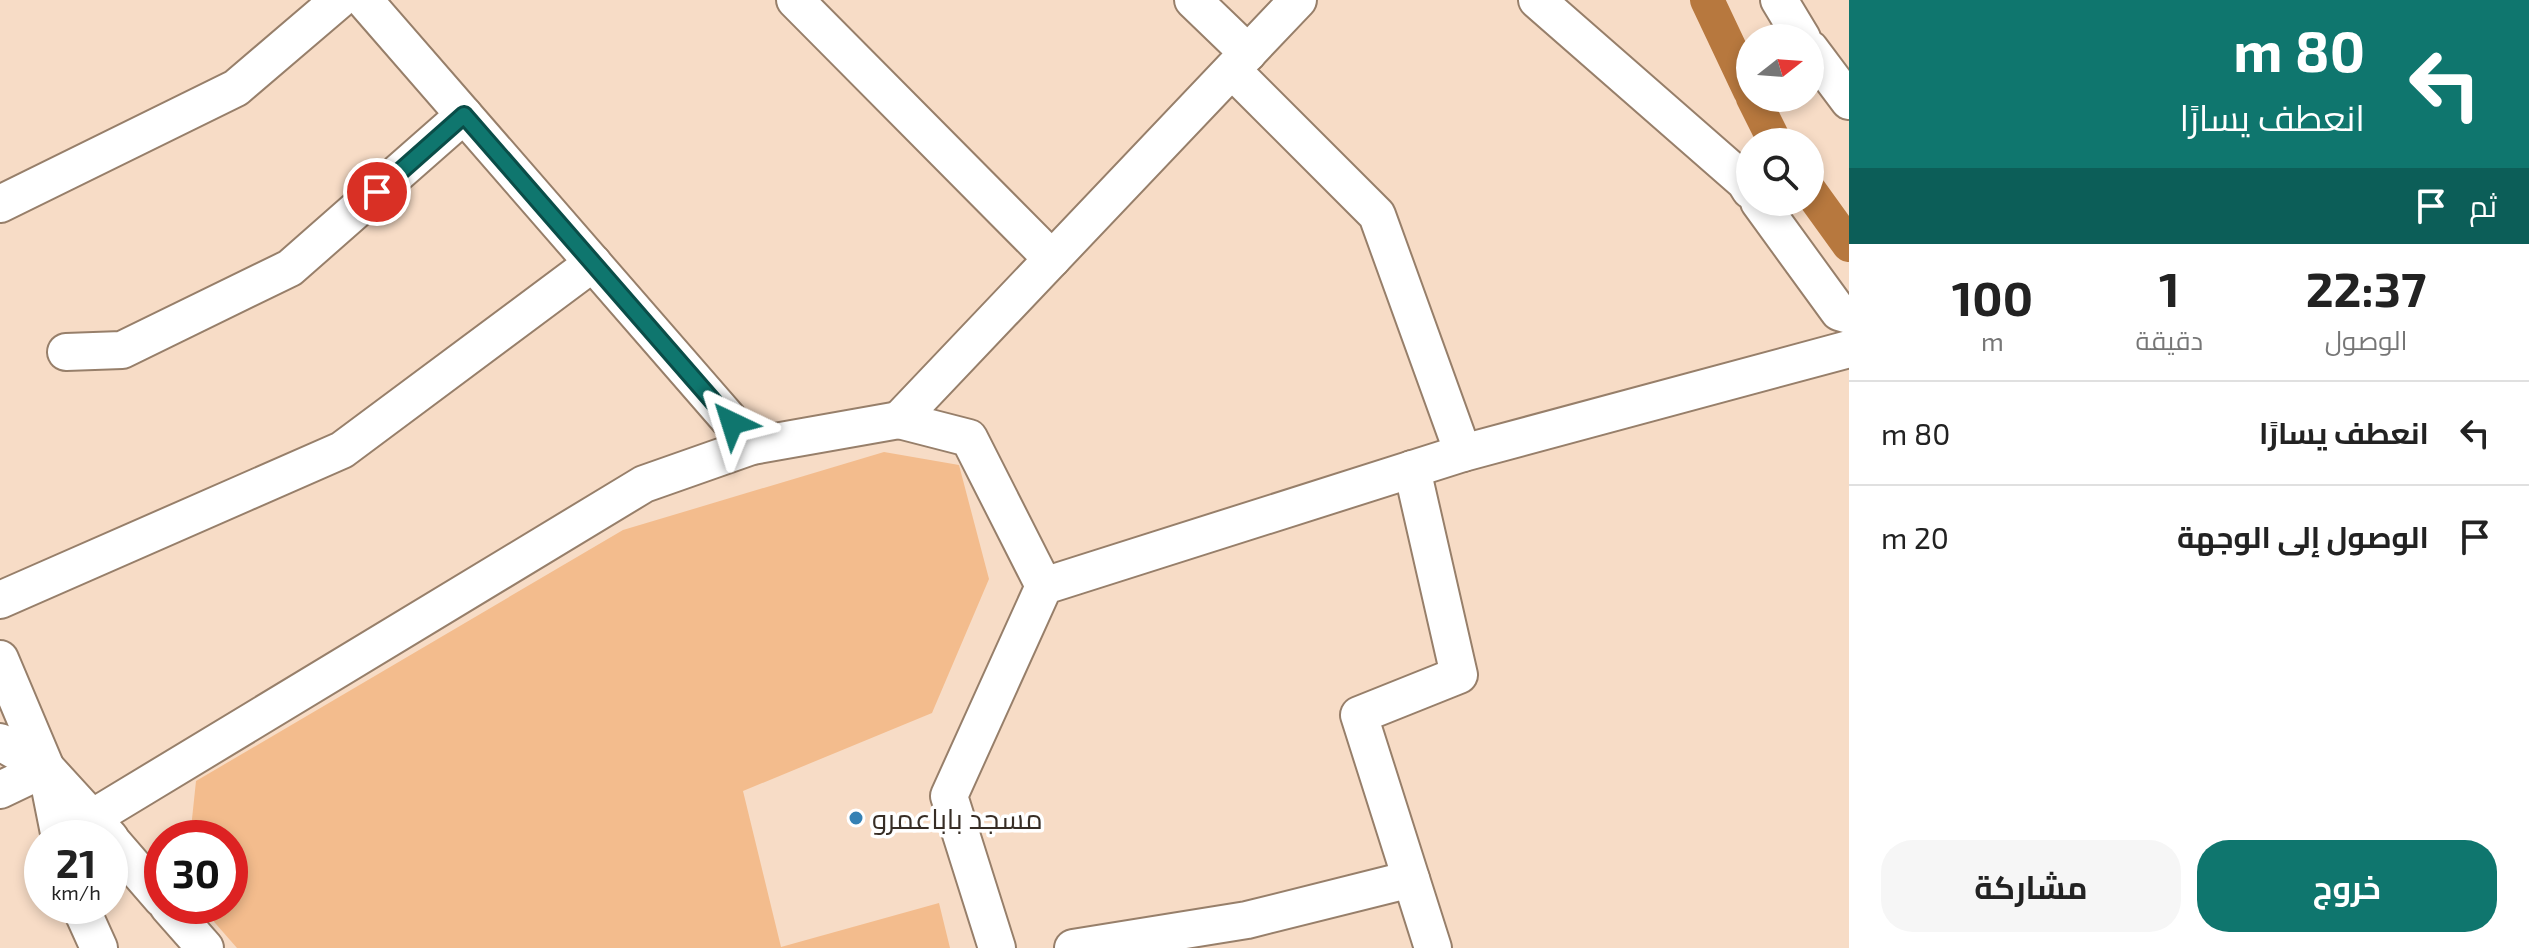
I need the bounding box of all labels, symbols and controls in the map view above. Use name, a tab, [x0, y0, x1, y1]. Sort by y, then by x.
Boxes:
text: 80 m	[2233, 16, 2365, 83]
north arrow	[1736, 24, 1824, 112]
map controls	[1736, 24, 1824, 216]
icon: left	[2393, 32, 2497, 136]
text: انعطف يسارًا	[2179, 95, 2365, 138]
button: search	[1736, 128, 1824, 216]
pin	[343, 158, 411, 226]
icon: arrive	[355, 170, 399, 214]
icon: arrive	[2409, 184, 2453, 228]
text: ثم	[2469, 187, 2497, 223]
text: 1	[2159, 259, 2180, 317]
text: 22:37	[2306, 259, 2426, 317]
text: 100	[1952, 268, 2033, 326]
text: دقيقة	[2136, 324, 2203, 355]
text: الوصول	[2325, 324, 2408, 355]
text: m	[1981, 325, 2004, 356]
position arrow	[690, 381, 774, 465]
icon: left	[2453, 411, 2497, 455]
text: انعطف يسارًا	[2259, 414, 2429, 450]
text: 80 m	[1881, 415, 1950, 451]
icon: arrive	[2453, 515, 2497, 559]
text: الوصول إلى الوجهة	[2177, 518, 2429, 554]
text: 20 m	[1881, 519, 1949, 555]
place label: مسجد باباعمرو	[872, 801, 1043, 835]
marker: مسجد باباعمرو	[847, 809, 865, 827]
speed limit sign: 30	[144, 820, 248, 924]
text: 21	[56, 838, 96, 886]
button: مشاركة	[1881, 840, 2181, 932]
button: خروج	[2197, 840, 2497, 932]
text: km/h	[51, 880, 101, 904]

